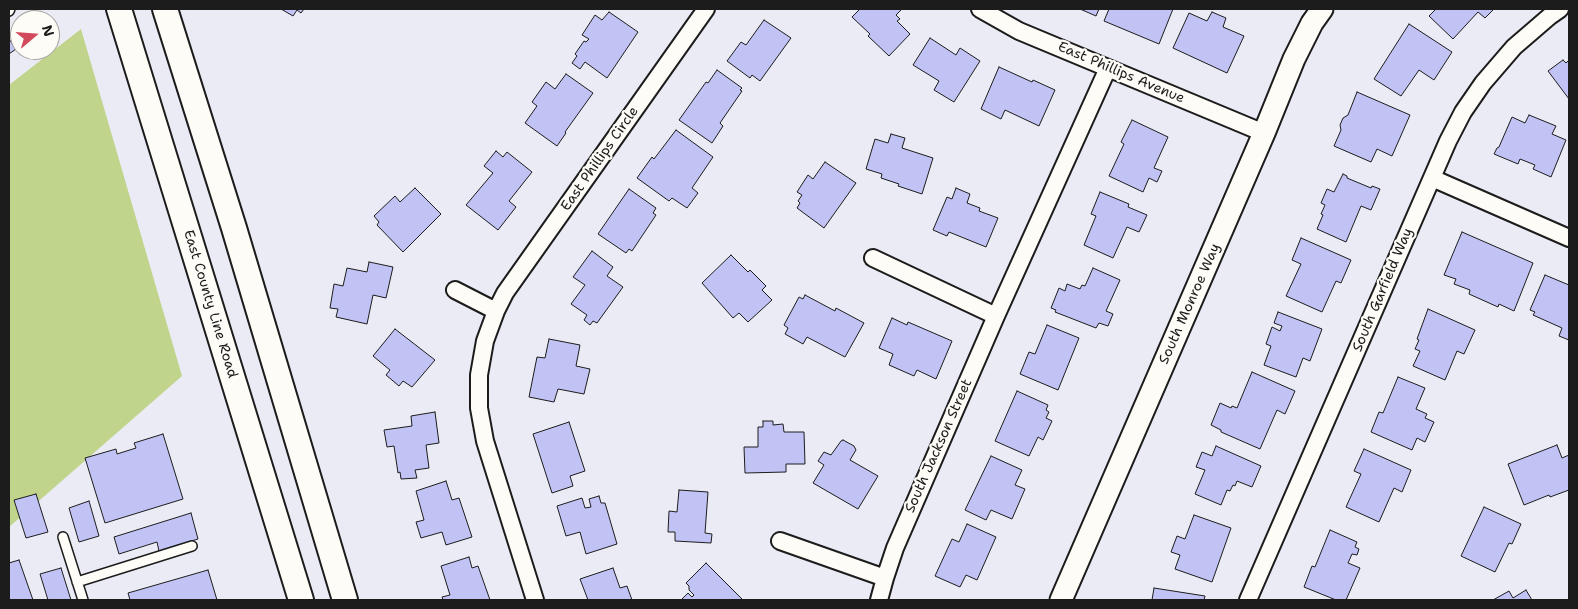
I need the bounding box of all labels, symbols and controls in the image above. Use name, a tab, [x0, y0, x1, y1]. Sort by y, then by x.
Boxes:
north arrow	[10, 10, 60, 60]
text: N	[38, 23, 59, 39]
street label: East Phillips Avenue	[1055, 39, 1187, 107]
street label: East Phillips Circle	[558, 104, 642, 214]
street label: South Garfield Way	[1349, 226, 1417, 354]
street label: East County Line Road	[179, 228, 241, 380]
street label: South Monroe Way	[1156, 241, 1224, 367]
street label: South Jackson Street	[902, 376, 976, 516]

